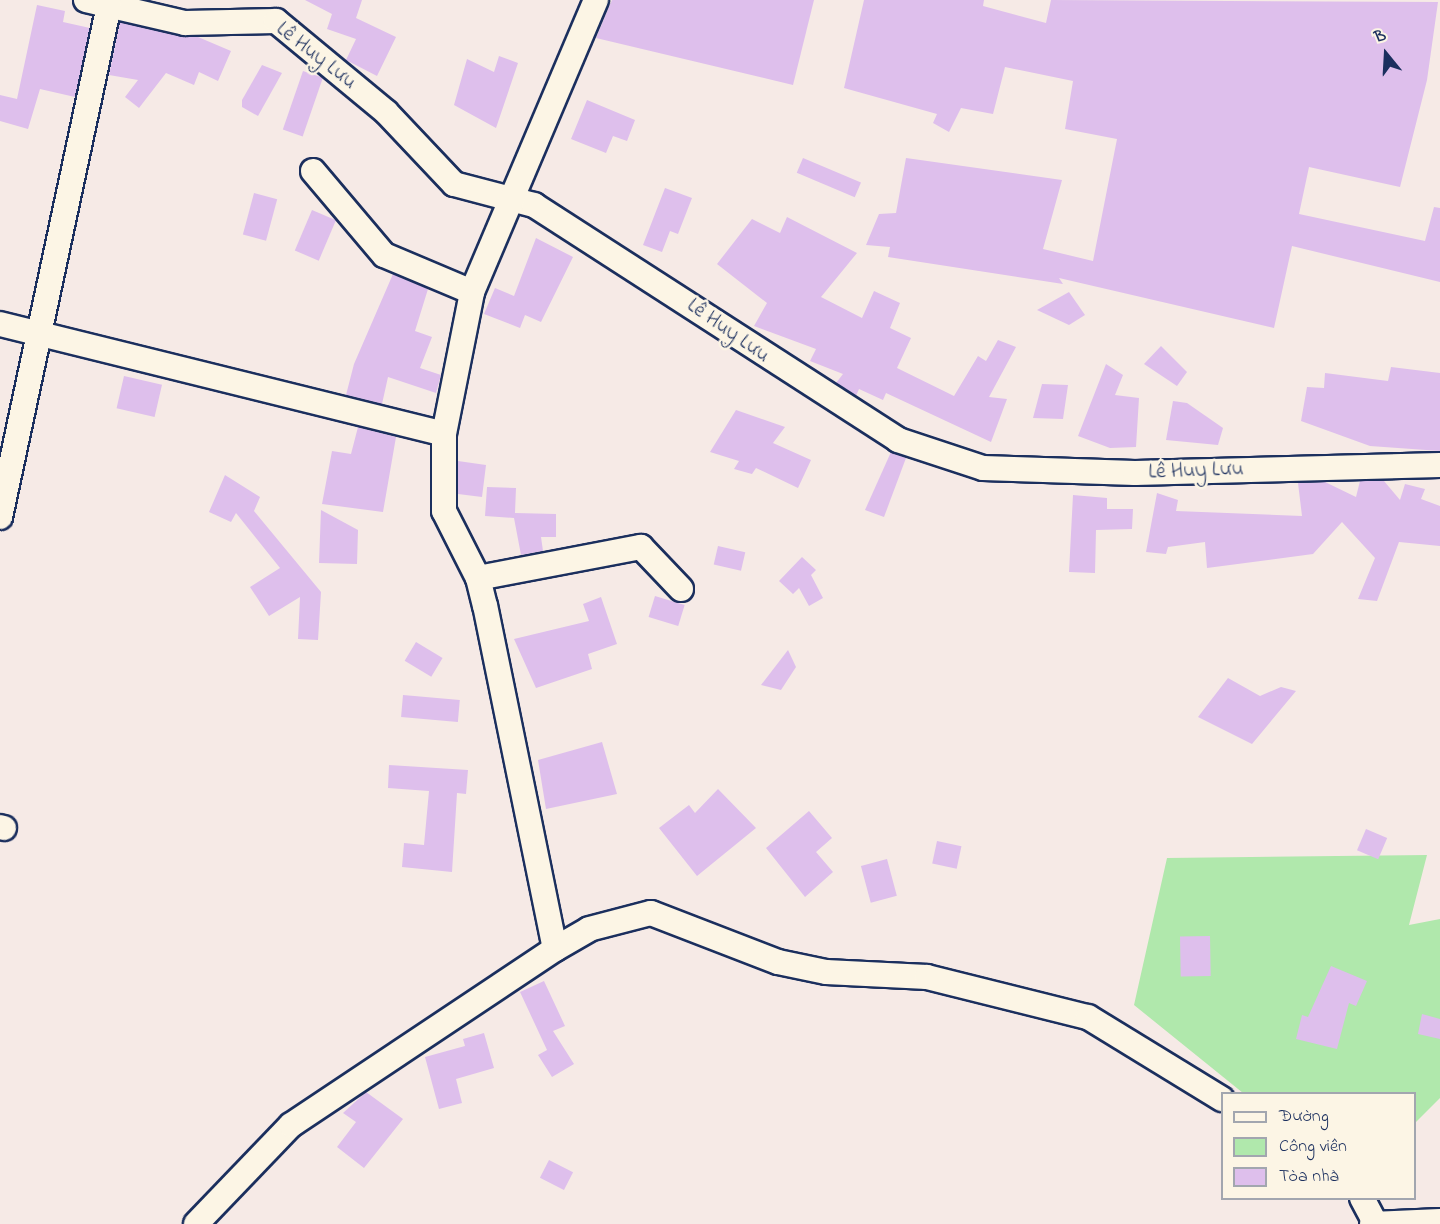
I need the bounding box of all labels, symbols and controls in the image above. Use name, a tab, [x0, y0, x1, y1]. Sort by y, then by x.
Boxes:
street label: Lê Huy Lưu	[271, 17, 361, 95]
north arrow	[1356, 24, 1416, 84]
text: B	[1372, 24, 1389, 50]
street label: Lê Huy Lưu	[682, 293, 774, 369]
street label: Lê Huy Lưu	[1148, 457, 1244, 485]
legend	[1221, 1092, 1416, 1200]
text: Đường	[1279, 1104, 1329, 1130]
text: Công viên	[1279, 1134, 1347, 1160]
text: Tòa nhà	[1279, 1164, 1339, 1190]

